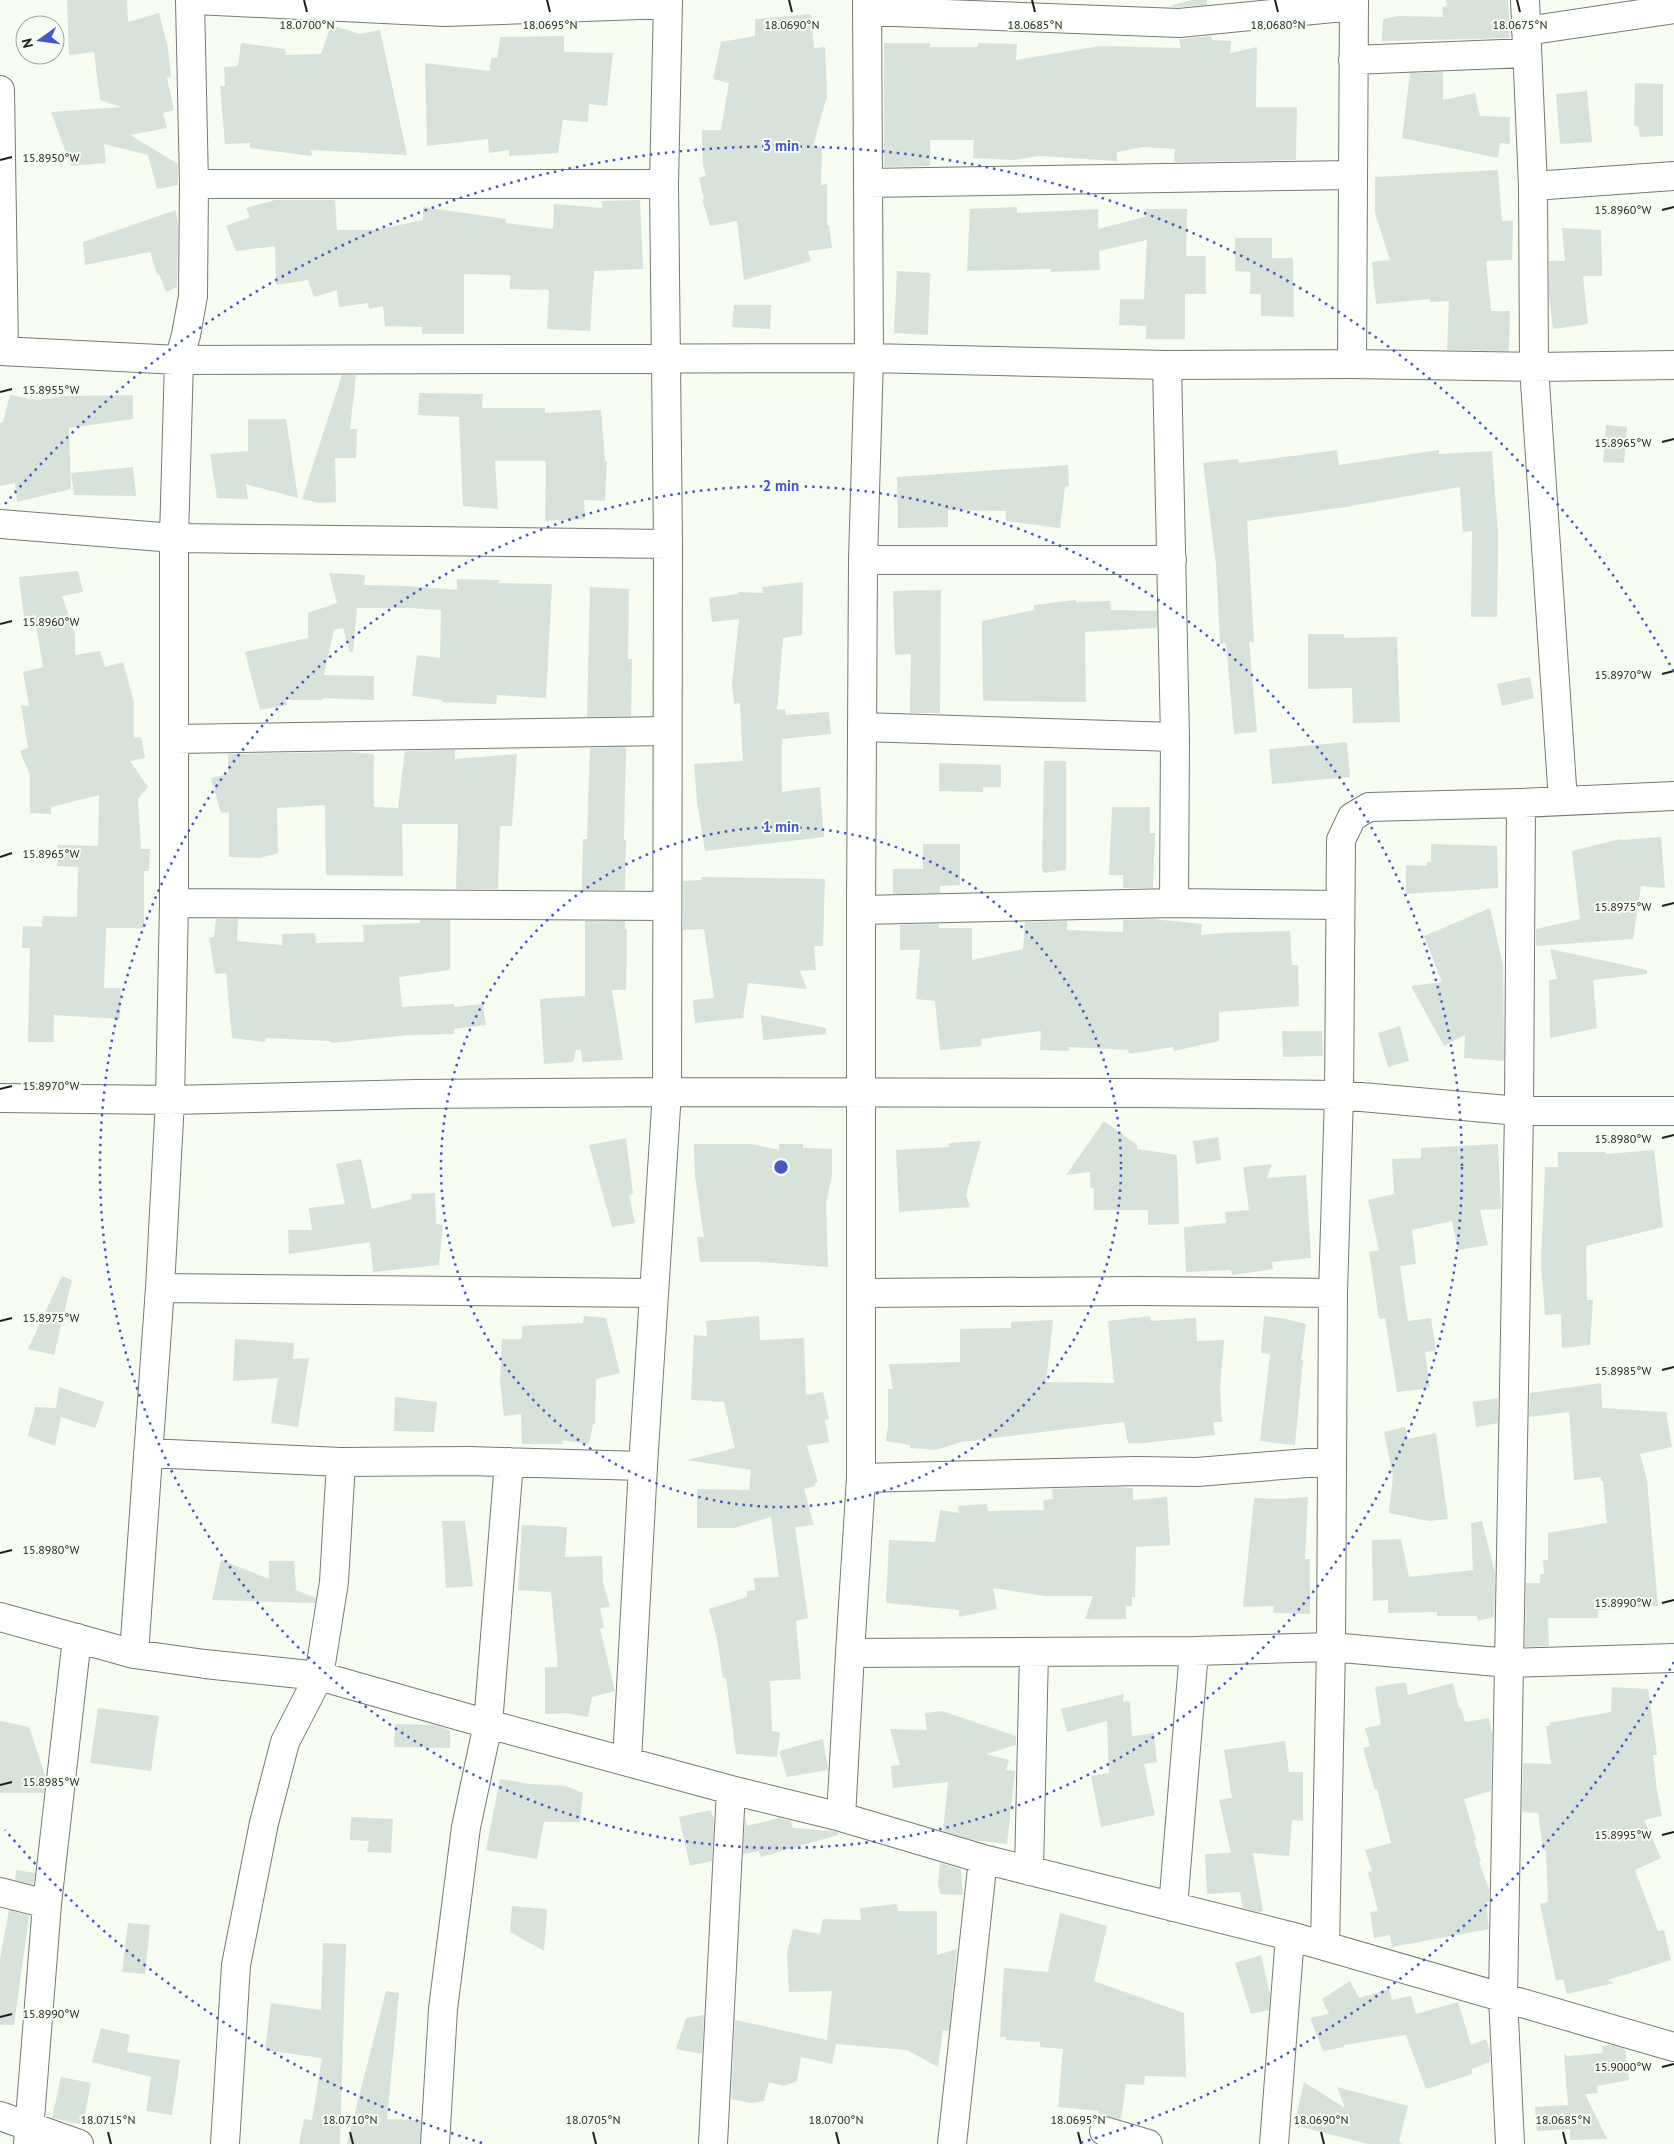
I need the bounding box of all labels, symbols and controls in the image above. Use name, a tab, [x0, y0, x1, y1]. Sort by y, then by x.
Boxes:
north arrow	[15, 15, 65, 65]
text: 18.0700°N	[280, 17, 334, 32]
text: 18.0695°N	[523, 17, 577, 32]
text: 18.0690°N	[765, 17, 819, 32]
text: 18.0685°N	[1008, 17, 1062, 32]
text: 18.0680°N	[1251, 17, 1305, 32]
text: 18.0675°N	[1493, 17, 1547, 32]
text: N	[18, 37, 37, 50]
text: 3 min	[763, 136, 799, 155]
text: 15.8950°W	[23, 150, 79, 165]
text: 15.8960°W	[1595, 202, 1651, 217]
text: 15.8955°W	[23, 382, 79, 397]
text: 15.8965°W	[1595, 435, 1651, 450]
text: 2 min	[763, 476, 799, 495]
text: 15.8960°W	[23, 614, 79, 629]
text: 15.8970°W	[1595, 667, 1651, 682]
text: 1 min	[763, 817, 799, 836]
text: 15.8965°W	[23, 846, 79, 861]
text: 15.8975°W	[1595, 899, 1651, 914]
text: 15.8970°W	[23, 1078, 79, 1093]
text: 15.8980°W	[1595, 1131, 1651, 1146]
centre of rings	[772, 1158, 790, 1176]
text: 15.8975°W	[23, 1310, 79, 1325]
text: 15.8985°W	[1595, 1363, 1651, 1378]
text: 15.8980°W	[23, 1542, 79, 1557]
text: 15.8990°W	[1595, 1595, 1651, 1610]
text: 15.8985°W	[23, 1774, 79, 1789]
text: 15.8995°W	[1595, 1827, 1651, 1842]
text: 15.8990°W	[23, 2006, 79, 2021]
text: 15.9000°W	[1595, 2059, 1651, 2074]
text: 18.0715°N	[81, 2112, 135, 2127]
text: 18.0710°N	[323, 2112, 377, 2127]
text: 18.0705°N	[566, 2112, 620, 2127]
text: 18.0700°N	[809, 2112, 863, 2127]
text: 18.0695°N	[1051, 2112, 1105, 2127]
text: 18.0690°N	[1294, 2112, 1348, 2127]
text: 18.0685°N	[1536, 2112, 1590, 2127]

